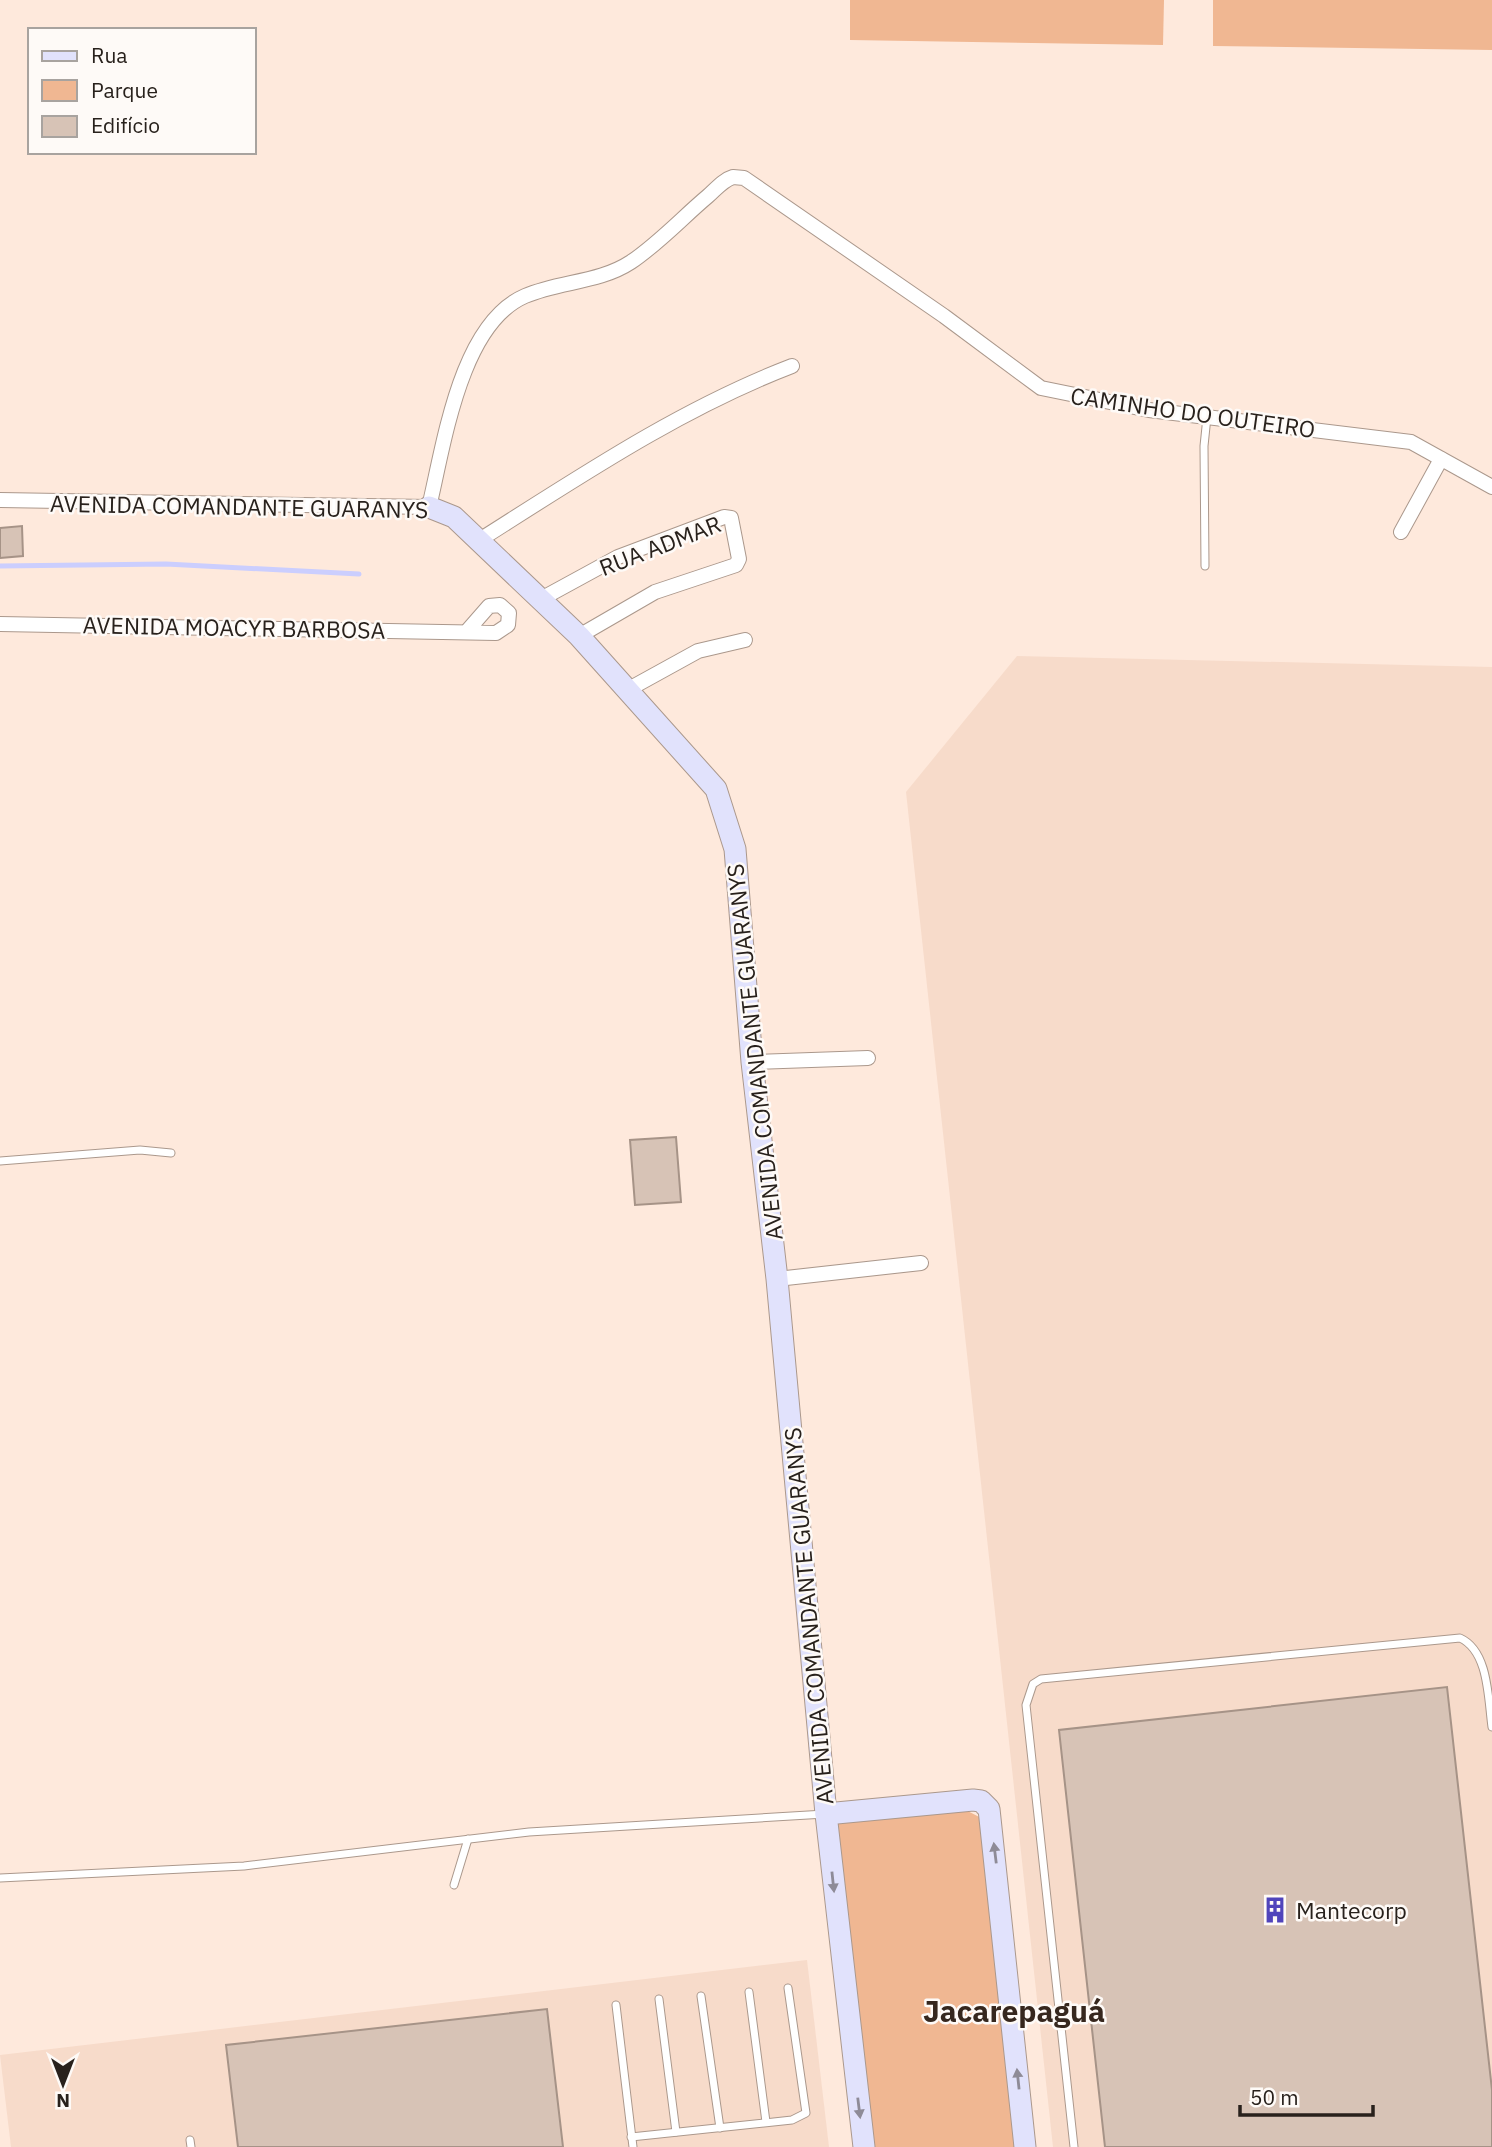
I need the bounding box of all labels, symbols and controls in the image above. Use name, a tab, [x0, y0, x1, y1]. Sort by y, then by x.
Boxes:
legend	[28, 28, 256, 154]
text: Rua	[91, 41, 128, 69]
text: Parque	[91, 76, 158, 104]
text: Edifício	[91, 111, 160, 139]
street label: CAMINHO DO OUTEIRO	[1069, 380, 1317, 444]
street label: AVENIDA COMANDANTE GUARANYS	[50, 488, 428, 524]
street label: RUA ADMAR	[595, 508, 725, 582]
street label: AVENIDA MOACYR BARBOSA	[82, 609, 386, 645]
street label: AVENIDA COMANDANTE GUARANYS	[719, 862, 789, 1242]
street label: AVENIDA COMANDANTE GUARANYS	[777, 1426, 839, 1806]
one-way arrow	[990, 1842, 1001, 1864]
one-way arrow	[827, 1871, 838, 1893]
building icon: Mantecorp	[1260, 1895, 1290, 1925]
place label: Mantecorp	[1296, 1895, 1407, 1925]
district label: Jacarepaguá	[923, 1991, 1105, 2030]
north arrow	[28, 2049, 98, 2119]
one-way arrow	[1012, 2068, 1023, 2090]
scale bar	[1240, 2074, 1373, 2118]
text: 50 m	[1250, 2083, 1299, 2111]
text: N	[56, 2089, 70, 2113]
one-way arrow	[854, 2097, 865, 2119]

